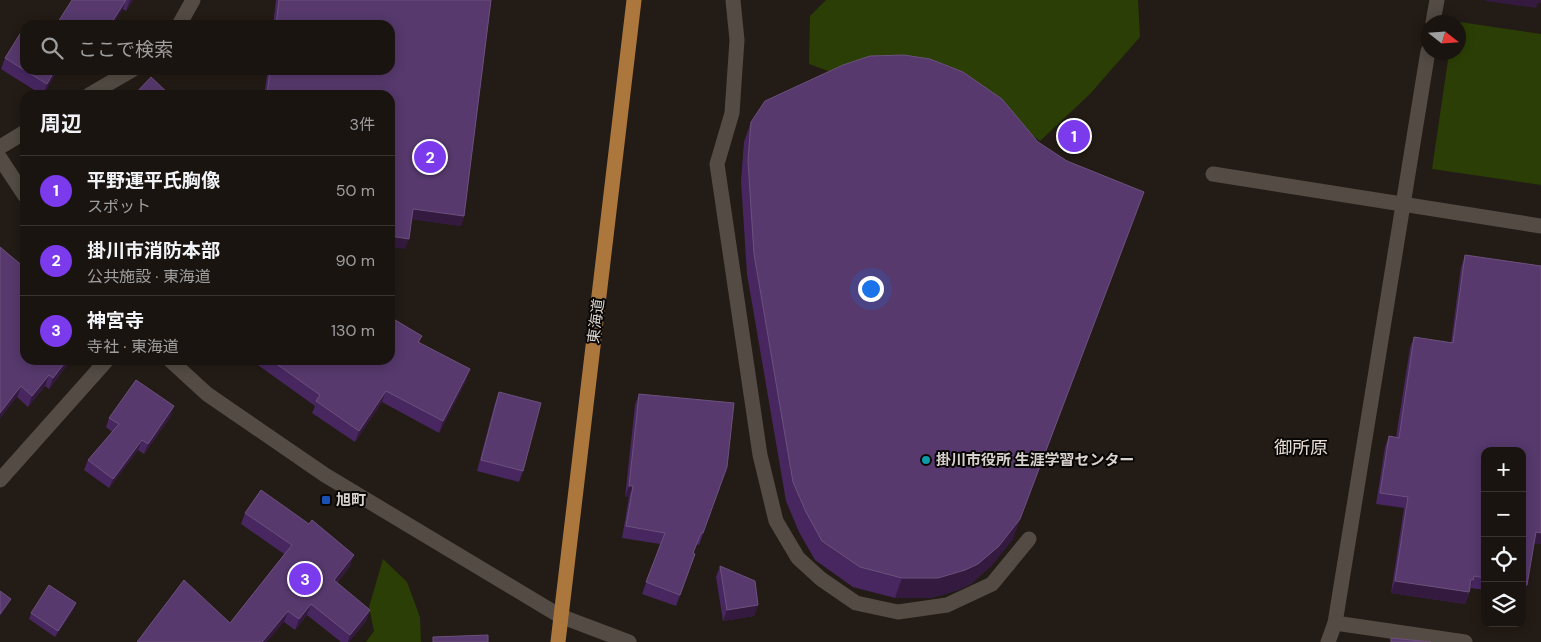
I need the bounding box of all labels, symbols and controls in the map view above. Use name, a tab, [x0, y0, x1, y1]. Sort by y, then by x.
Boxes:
north arrow	[1421, 15, 1466, 60]
search box	[20, 20, 395, 75]
icon: search	[38, 34, 66, 62]
text: ここで検索	[78, 37, 173, 62]
text: 周辺	[40, 110, 82, 138]
text: 3件	[350, 114, 375, 135]
pin: 1	[1058, 117, 1090, 155]
pin: 2	[414, 138, 446, 176]
text: 平野運平氏胸像	[87, 168, 220, 193]
text: 1	[53, 180, 59, 201]
text: 50 m	[336, 180, 375, 201]
text: スポット	[87, 196, 151, 217]
text: 掛川市消防本部	[87, 238, 220, 263]
text: 2	[51, 250, 61, 271]
text: 90 m	[335, 250, 375, 271]
text: 公共施設 · 東海道	[87, 266, 211, 287]
your location	[858, 276, 884, 302]
street label: 東海道	[583, 297, 609, 345]
text: 神宮寺	[87, 308, 144, 333]
text: 3	[51, 320, 61, 341]
text: 130 m	[331, 320, 375, 341]
text: 寺社 · 東海道	[87, 336, 179, 357]
district label: 御所原	[1274, 436, 1328, 460]
map controls	[1481, 447, 1526, 627]
button: +	[1481, 447, 1526, 492]
place label: 掛川市役所 生涯学習センター	[936, 450, 1135, 470]
marker: 掛川市役所 生涯学習センター	[920, 454, 932, 466]
place label: 旭町	[336, 490, 366, 510]
button: −	[1481, 492, 1526, 537]
marker: 旭町	[320, 494, 332, 506]
button: locate	[1481, 537, 1526, 582]
pin: 3	[289, 560, 321, 598]
button: layers	[1481, 582, 1526, 627]

